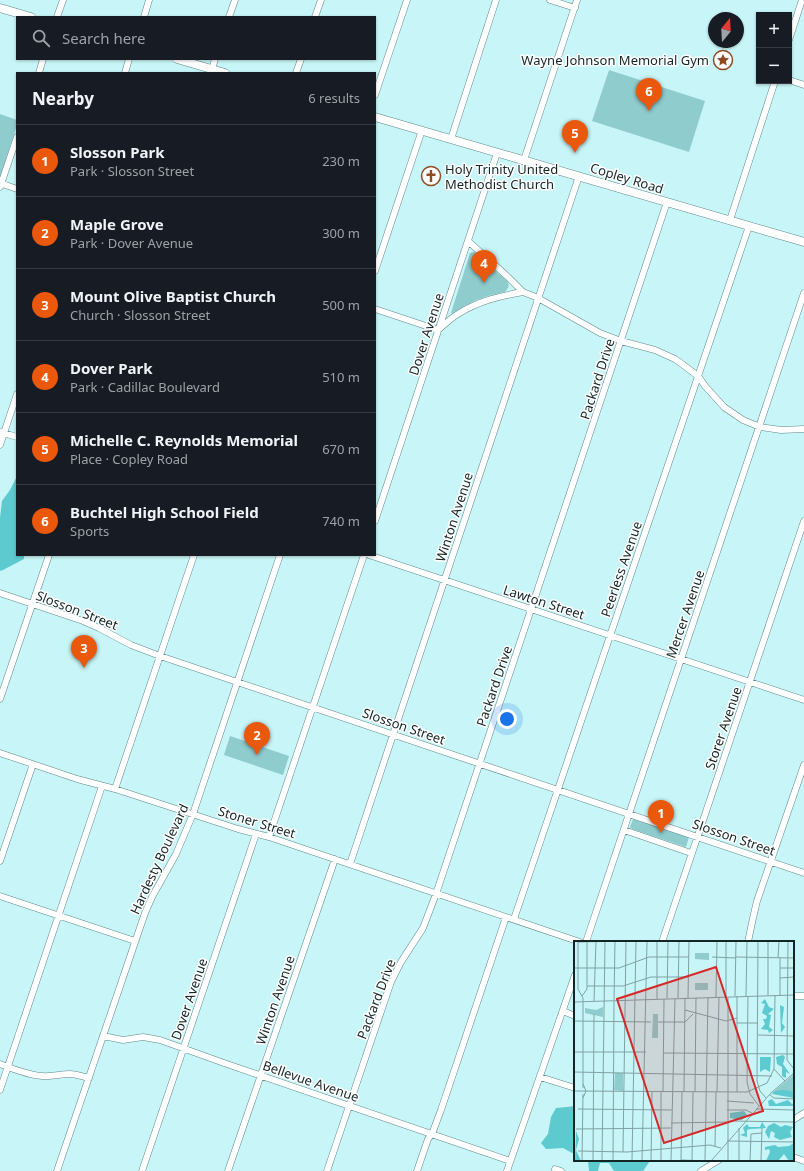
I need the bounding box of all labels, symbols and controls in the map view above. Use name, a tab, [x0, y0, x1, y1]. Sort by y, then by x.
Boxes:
north arrow	[708, 12, 744, 48]
map controls	[756, 12, 792, 84]
button: +	[756, 12, 792, 48]
search box	[16, 16, 376, 60]
icon: search	[30, 27, 52, 49]
text: Search here	[62, 28, 145, 48]
button: −	[756, 48, 792, 84]
place icon: Wayne Johnson Memorial Gym	[712, 49, 734, 71]
place label: Wayne Johnson Memorial Gym	[521, 51, 709, 69]
pin: 6	[636, 78, 662, 111]
text: Nearby	[32, 87, 94, 110]
text: 6 results	[308, 89, 360, 107]
pin: 5	[562, 120, 588, 153]
text: Slosson Park	[70, 142, 165, 162]
text: 1	[41, 152, 49, 170]
text: 230 m	[322, 152, 360, 170]
street label: Copley Road	[588, 158, 666, 198]
place label: Holy Trinity United Methodist Church	[445, 160, 558, 193]
text: Park · Slosson Street	[70, 162, 194, 180]
church icon: Holy Trinity United Methodist Church	[420, 165, 442, 187]
text: Maple Grove	[70, 214, 164, 234]
text: 2	[41, 224, 49, 242]
text: 300 m	[322, 224, 360, 242]
text: Park · Dover Avenue	[70, 234, 193, 252]
pin: 4	[471, 250, 497, 283]
text: Mount Olive Baptist Church	[70, 286, 276, 306]
street label: Dover Avenue	[404, 291, 448, 377]
text: 3	[41, 296, 49, 314]
text: 500 m	[322, 296, 360, 314]
text: Church · Slosson Street	[70, 306, 210, 324]
street label: Packard Drive	[575, 336, 619, 422]
text: Dover Park	[70, 358, 153, 378]
text: 4	[41, 368, 49, 386]
text: 510 m	[322, 368, 360, 386]
text: Park · Cadillac Boulevard	[70, 378, 220, 396]
text: Michelle C. Reynolds Memorial	[70, 430, 298, 450]
text: 5	[41, 440, 49, 458]
text: 670 m	[322, 440, 360, 458]
text: Place · Copley Road	[70, 450, 188, 468]
street label: Winton Avenue	[431, 470, 477, 564]
text: Buchtel High School Field	[70, 502, 259, 522]
text: 6	[41, 512, 49, 530]
text: 740 m	[322, 512, 360, 530]
street label: Peerless Avenue	[596, 519, 646, 619]
text: Sports	[70, 522, 109, 540]
street label: Mercer Avenue	[661, 567, 709, 661]
street label: Lawton Street	[501, 580, 587, 624]
street label: Slosson Street	[33, 586, 121, 634]
pin: 3	[71, 635, 97, 668]
street label: Packard Drive	[472, 643, 516, 729]
street label: Storer Avenue	[700, 684, 746, 772]
street label: Slosson Street	[360, 703, 448, 749]
your location	[497, 709, 517, 729]
pin: 2	[244, 722, 270, 755]
pin: 1	[648, 800, 674, 833]
street label: Hardesty Boulevard	[125, 801, 193, 917]
street label: Stoner Street	[216, 802, 298, 842]
street label: Slosson Street	[690, 814, 778, 860]
inset map	[574, 941, 794, 1161]
street label: Winton Avenue	[251, 953, 299, 1047]
street label: Dover Avenue	[167, 956, 211, 1042]
street label: Packard Drive	[352, 956, 400, 1042]
street label: Bellevue Avenue	[261, 1056, 361, 1106]

